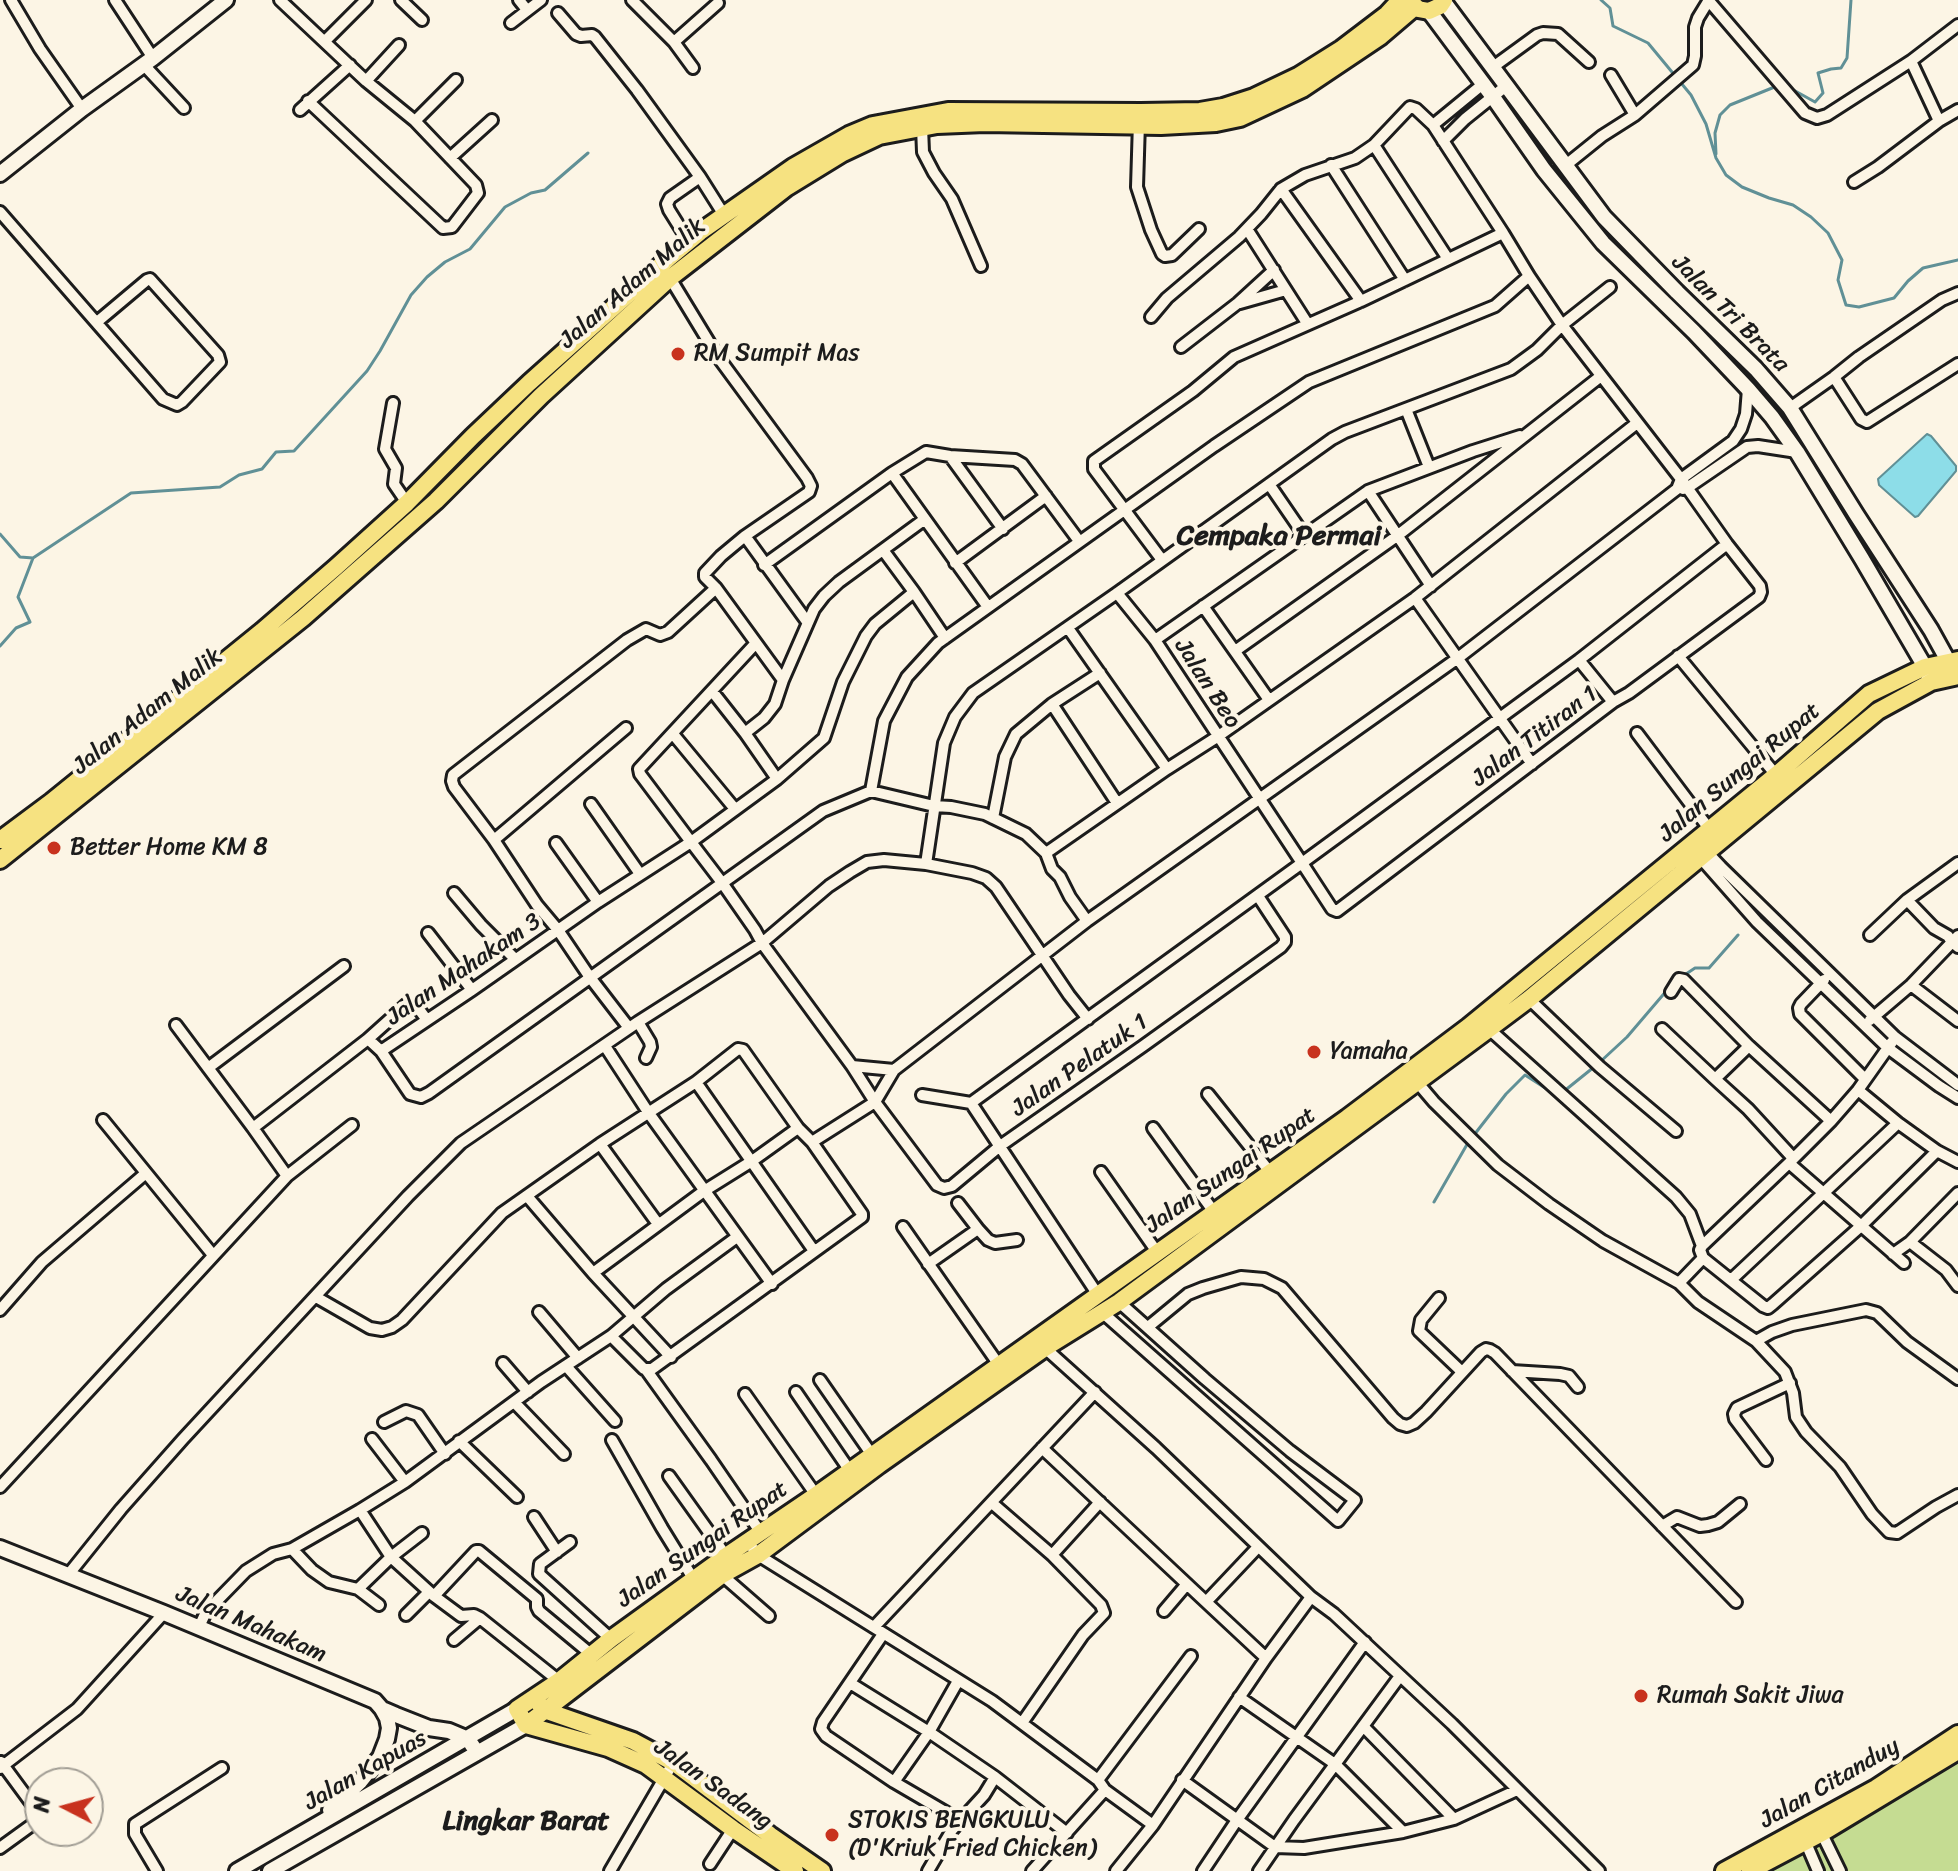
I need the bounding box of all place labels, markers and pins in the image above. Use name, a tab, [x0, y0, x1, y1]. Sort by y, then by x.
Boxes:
place label: RM Sumpit Mas	[694, 340, 860, 368]
marker: RM Sumpit Mas	[669, 345, 687, 363]
place label: Better Home KM 8	[70, 834, 268, 862]
marker: Better Home KM 8	[45, 839, 63, 857]
place label: Yamaha	[1330, 1038, 1408, 1066]
marker: Yamaha	[1305, 1043, 1323, 1061]
place label: Rumah Sakit Jiwa	[1657, 1682, 1843, 1710]
marker: Rumah Sakit Jiwa	[1632, 1687, 1650, 1705]
place label: STOKIS BENGKULU (D'Kriuk Fried Chicken)	[848, 1807, 1096, 1863]
marker: STOKIS BENGKULU (D'Kriuk Fried Chicken)	[823, 1826, 841, 1844]

